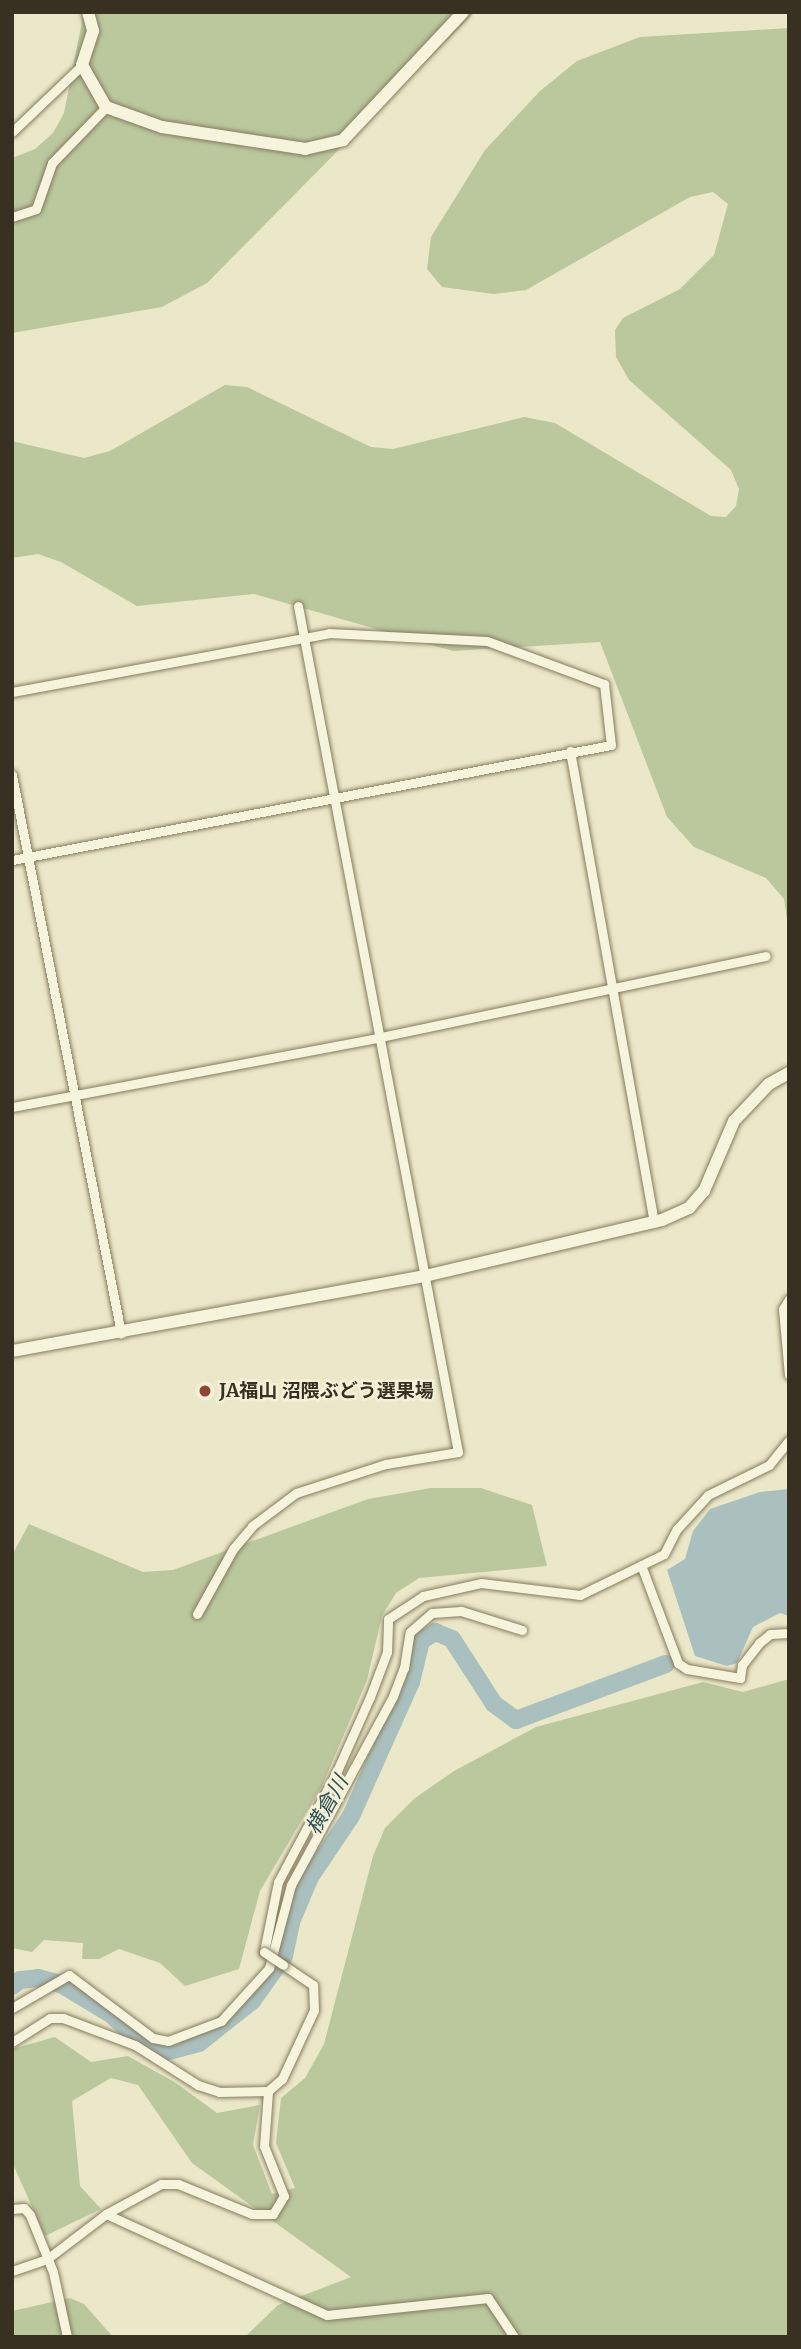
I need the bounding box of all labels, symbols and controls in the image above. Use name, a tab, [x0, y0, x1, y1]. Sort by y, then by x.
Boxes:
place label: JA福山 沼隈ぶどう選果場	[219, 1380, 434, 1402]
marker: JA福山 沼隈ぶどう選果場	[197, 1383, 213, 1399]
water label: 横倉川	[301, 1771, 353, 1839]

